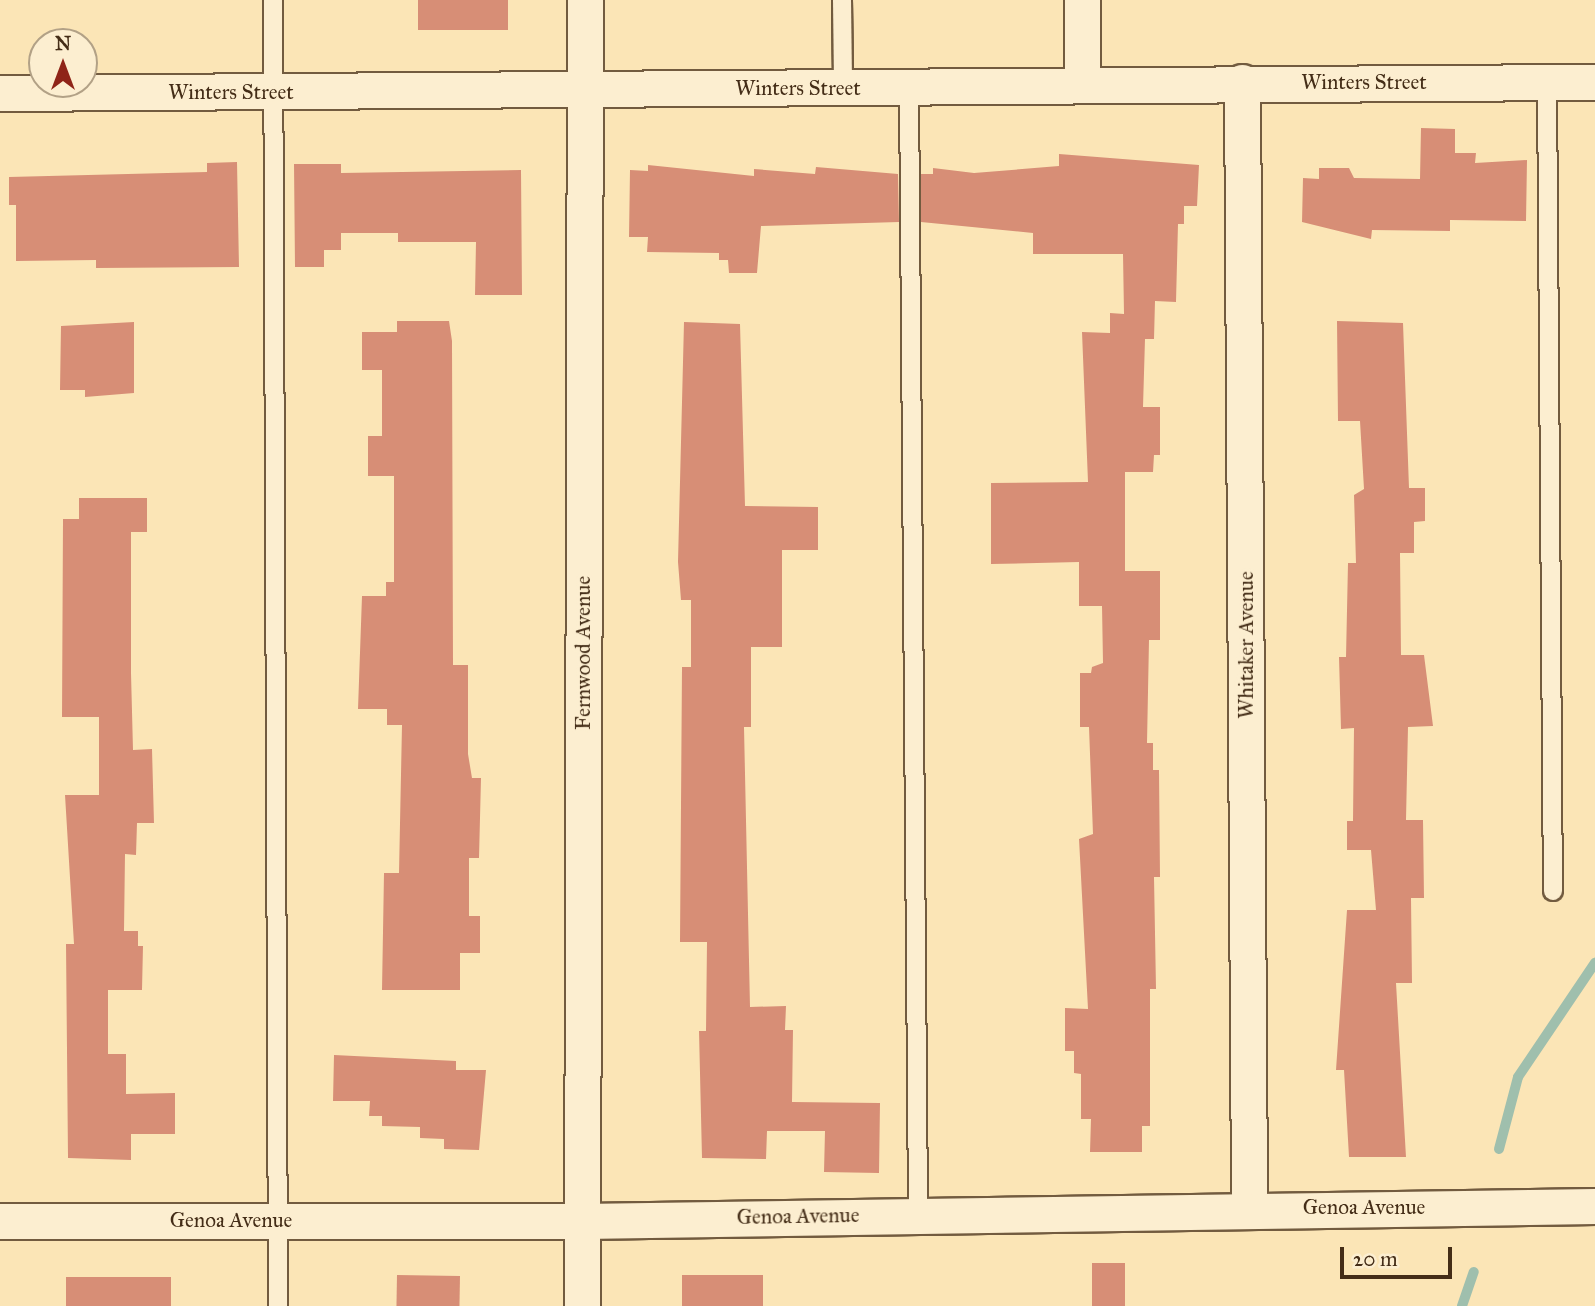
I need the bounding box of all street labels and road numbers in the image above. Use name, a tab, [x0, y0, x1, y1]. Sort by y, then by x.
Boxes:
street label: Winters Street	[1301, 69, 1427, 95]
street label: Winters Street	[735, 75, 861, 101]
street label: Winters Street	[168, 79, 294, 105]
street label: Whitaker Avenue	[1233, 571, 1259, 719]
street label: Fernwood Avenue	[570, 576, 596, 730]
street label: Genoa Avenue	[1303, 1194, 1425, 1220]
street label: Genoa Avenue	[736, 1202, 860, 1230]
street label: Genoa Avenue	[170, 1207, 292, 1233]

